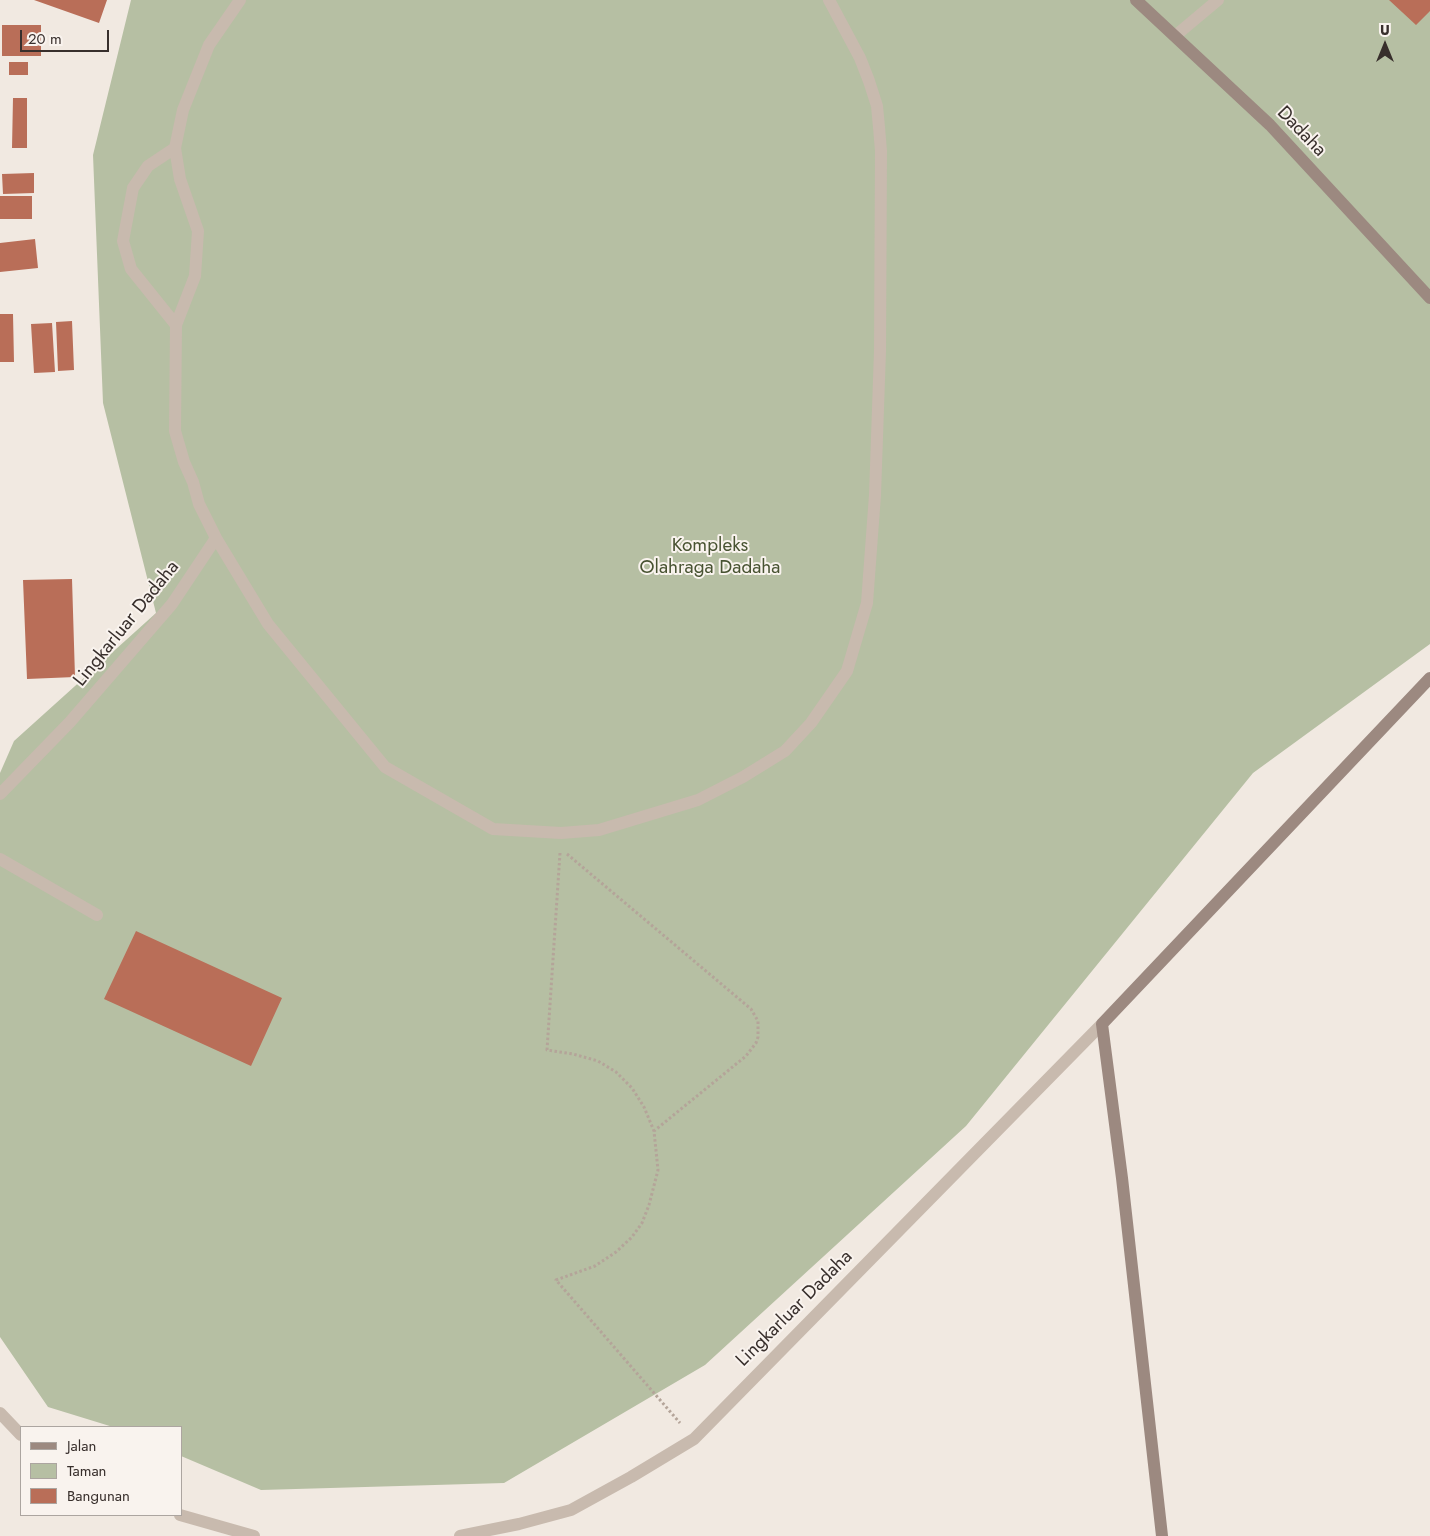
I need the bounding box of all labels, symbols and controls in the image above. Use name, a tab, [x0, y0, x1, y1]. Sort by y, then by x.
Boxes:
scale bar	[22, 20, 111, 52]
north arrow	[1360, 20, 1410, 70]
text: U	[1380, 20, 1390, 40]
text: 20 m	[28, 28, 62, 50]
street label: Dadaha	[1272, 102, 1330, 162]
park label: Kompleks Olahraga Dadaha	[640, 535, 780, 579]
street label: Lingkarluar Dadaha	[69, 557, 185, 691]
street label: Lingkarluar Dadaha	[732, 1246, 858, 1372]
legend	[20, 1426, 182, 1516]
text: Jalan	[67, 1435, 96, 1457]
text: Taman	[67, 1460, 106, 1482]
text: Bangunan	[67, 1485, 130, 1507]

